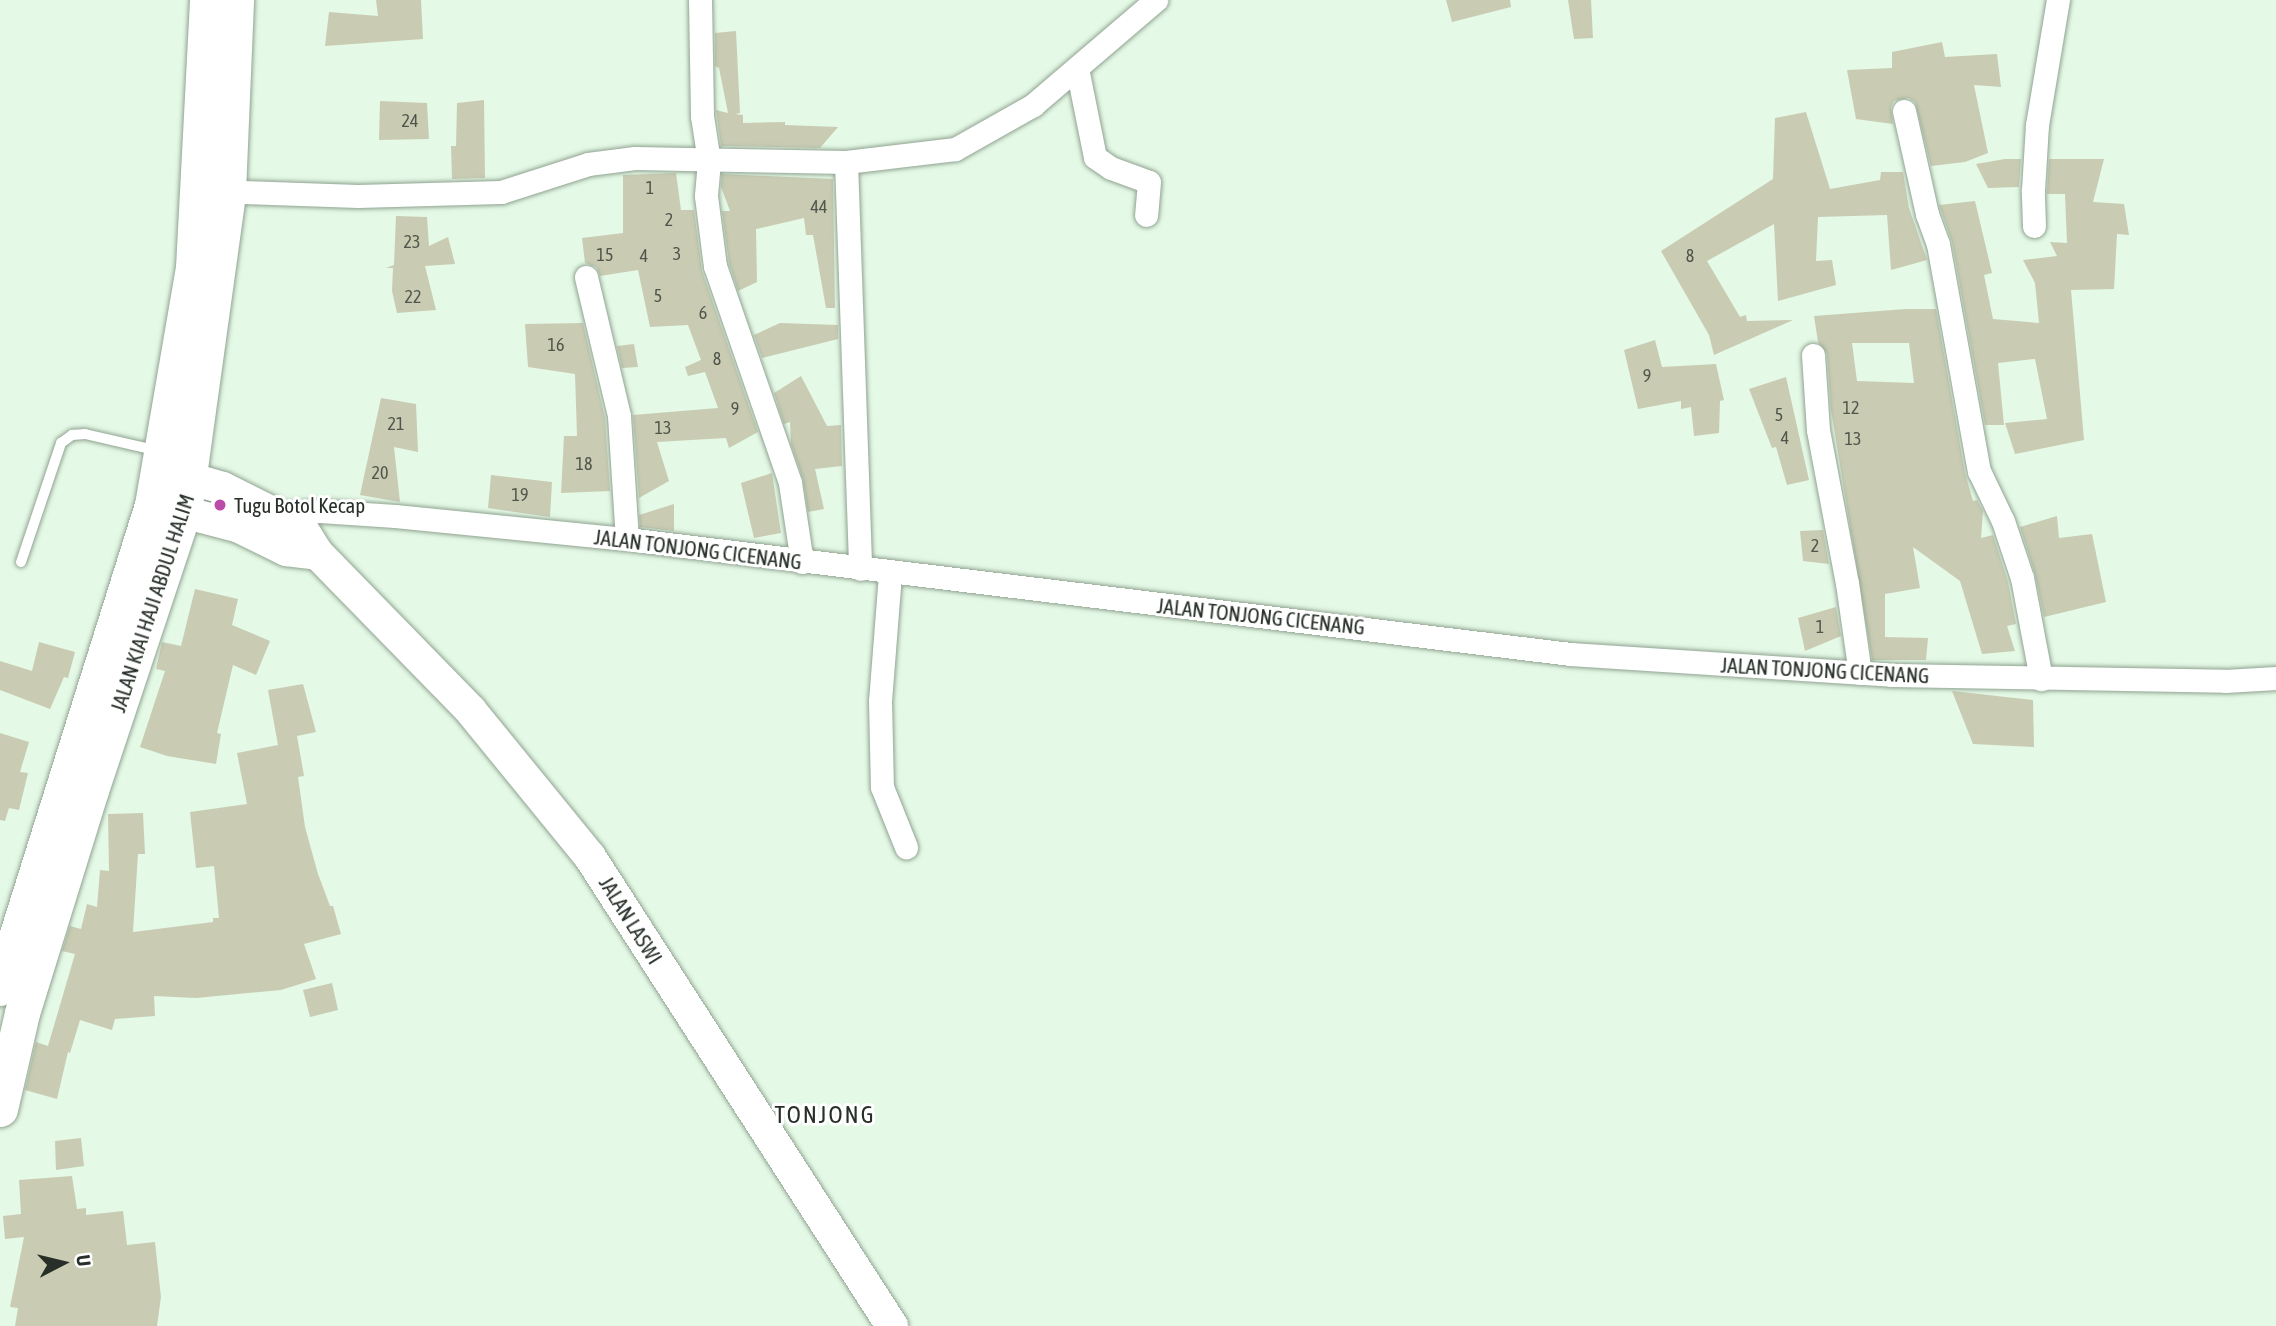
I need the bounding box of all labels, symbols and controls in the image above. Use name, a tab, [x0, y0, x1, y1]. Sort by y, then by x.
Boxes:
house number: 24	[402, 110, 418, 132]
house number: 1	[646, 177, 654, 199]
house number: 44	[811, 196, 827, 218]
house number: 2	[665, 209, 673, 231]
house number: 23	[404, 231, 420, 253]
house number: 3	[673, 243, 681, 265]
house number: 15	[597, 244, 613, 266]
house number: 4	[640, 245, 648, 267]
house number: 8	[1686, 245, 1694, 267]
house number: 5	[654, 285, 662, 307]
house number: 22	[405, 286, 421, 308]
house number: 6	[699, 302, 707, 324]
house number: 16	[548, 334, 564, 356]
house number: 8	[713, 348, 721, 370]
house number: 9	[1643, 365, 1651, 387]
house number: 12	[1843, 397, 1859, 419]
house number: 9	[731, 398, 739, 420]
house number: 5	[1775, 404, 1783, 426]
house number: 21	[388, 413, 404, 435]
house number: 13	[655, 417, 671, 439]
house number: 4	[1781, 427, 1789, 449]
house number: 13	[1845, 428, 1861, 450]
house number: 18	[576, 453, 592, 475]
house number: 20	[372, 462, 388, 484]
house number: 19	[512, 484, 528, 506]
street label: JALAN KIAI HAJI ABDUL HALIM	[105, 491, 199, 715]
place label: Tugu Botol Kecap	[234, 492, 365, 518]
marker: Tugu Botol Kecap	[212, 497, 228, 513]
street label: JALAN TONJONG CICENANG	[593, 524, 803, 574]
house number: 2	[1811, 535, 1819, 557]
street label: JALAN TONJONG CICENANG	[1156, 593, 1366, 639]
house number: 1	[1816, 616, 1824, 638]
street label: JALAN TONJONG CICENANG	[1720, 652, 1930, 688]
street label: JALAN LASWI	[594, 872, 668, 968]
district label: TONJONG	[775, 1101, 875, 1129]
north arrow	[28, 1228, 98, 1298]
text: U	[72, 1254, 95, 1267]

